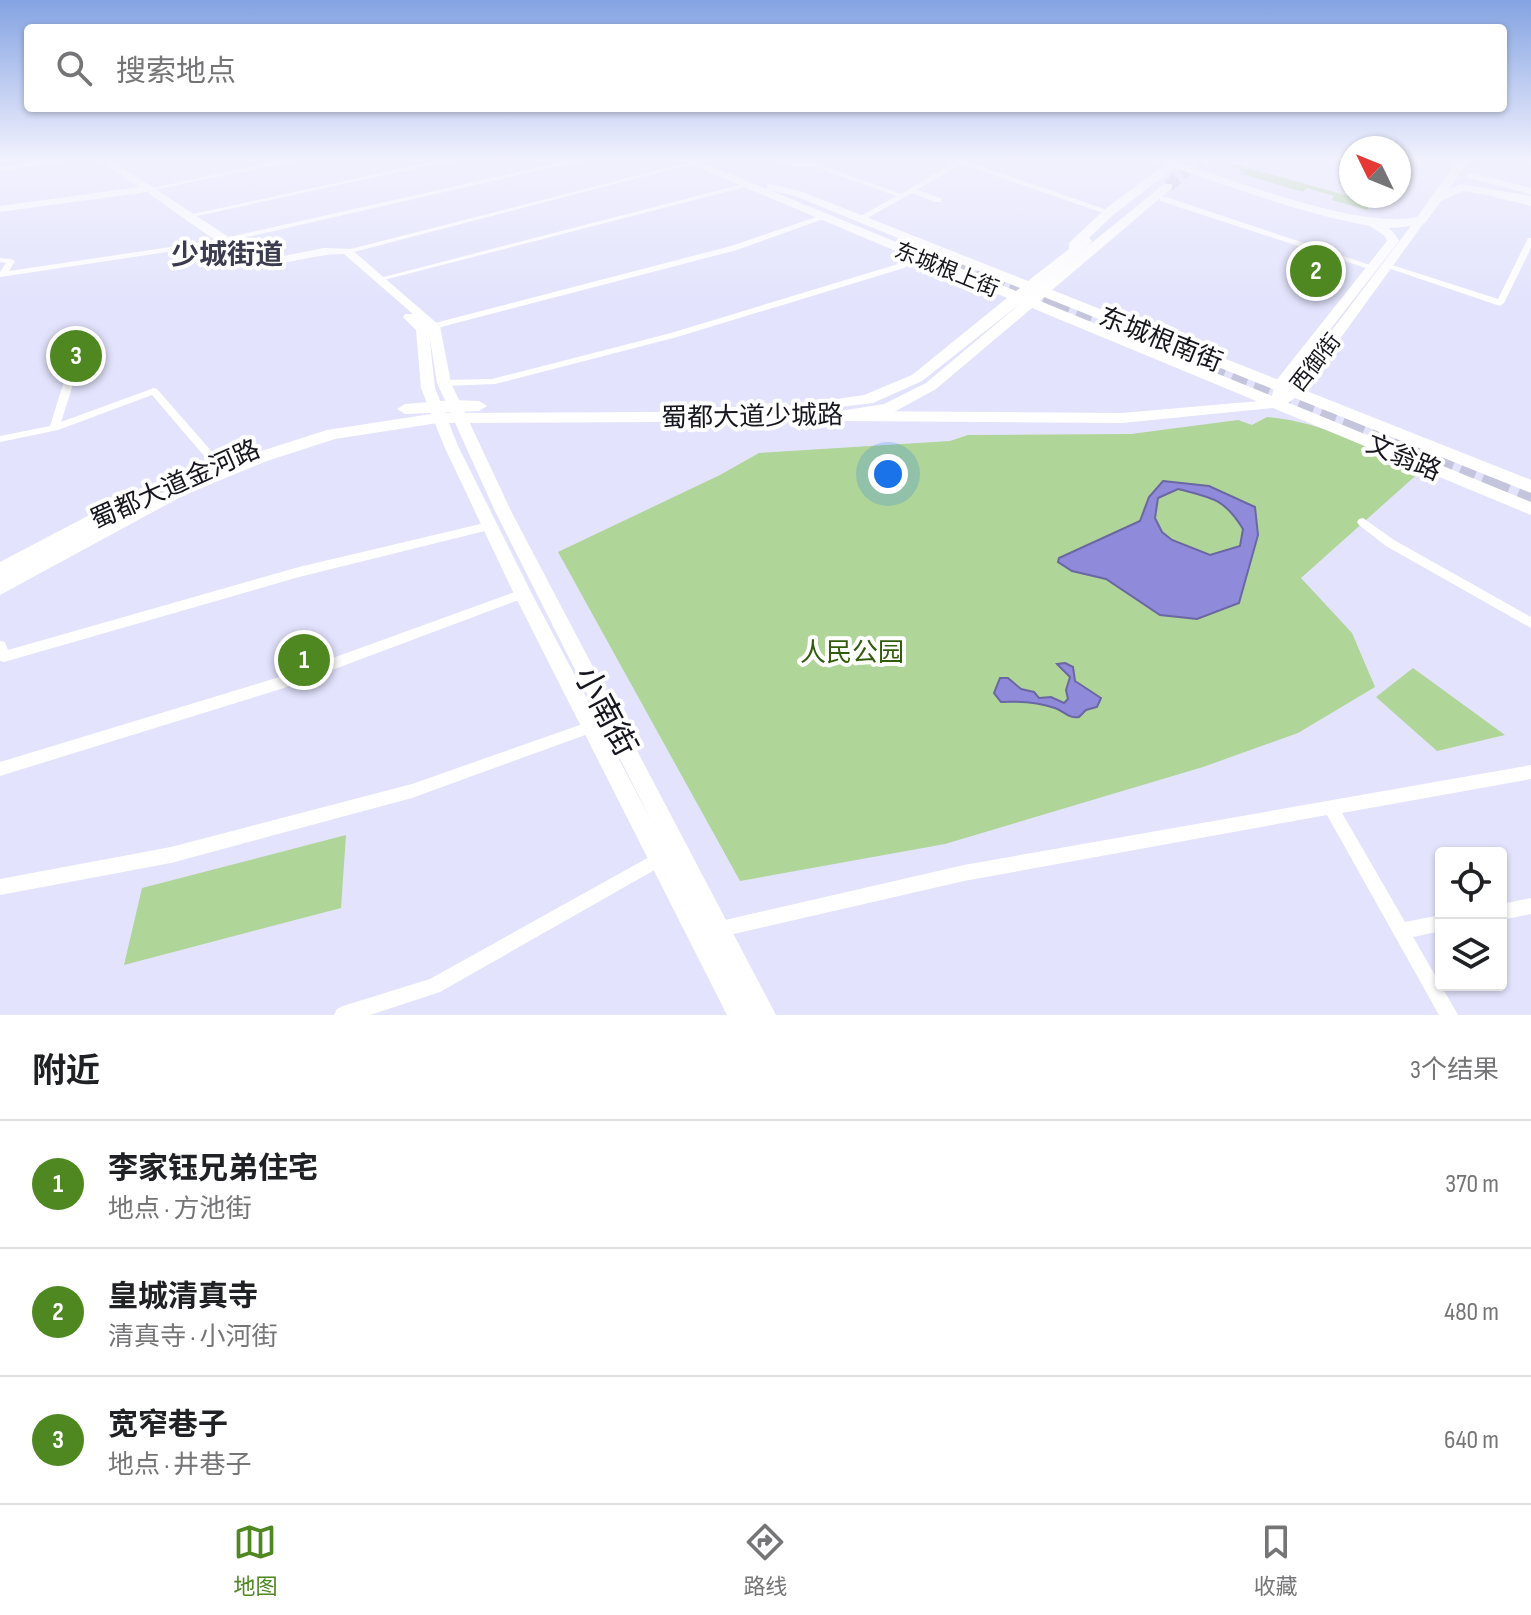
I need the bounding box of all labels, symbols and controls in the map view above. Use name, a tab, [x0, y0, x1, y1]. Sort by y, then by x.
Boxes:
search box	[24, 24, 1507, 112]
icon: search	[52, 46, 96, 90]
text: 搜索地点	[116, 54, 236, 90]
north arrow	[1339, 136, 1411, 208]
street label: 东城根上街	[890, 237, 1002, 304]
district label: 少城街道	[171, 239, 283, 272]
pin: 2	[1290, 241, 1342, 301]
street label: 东城根南街	[1094, 302, 1227, 379]
pin: 3	[50, 326, 102, 386]
street label: 西御街	[1285, 329, 1347, 397]
street label: 蜀都大道少城路	[661, 400, 843, 435]
street label: 文翁路	[1361, 429, 1445, 488]
street label: 蜀都大道金河路	[86, 434, 265, 537]
your location	[868, 454, 908, 494]
pin: 1	[278, 630, 330, 690]
park label: 人民公园	[800, 638, 904, 669]
street label: 小南街	[565, 660, 644, 763]
map controls	[1435, 847, 1507, 991]
button: locate	[1435, 847, 1507, 919]
button: layers	[1435, 919, 1507, 991]
text: 附近	[32, 1051, 100, 1092]
text: 3个结果	[1410, 1055, 1499, 1086]
text: 李家钰兄弟住宅	[108, 1151, 318, 1187]
text: 1	[53, 1169, 63, 1200]
text: 370 m	[1445, 1169, 1499, 1200]
text: 地点 · 方池街	[108, 1194, 251, 1225]
text: 皇城清真寺	[108, 1279, 258, 1315]
text: 2	[52, 1297, 64, 1328]
text: 480 m	[1444, 1297, 1499, 1328]
text: 清真寺 · 小河街	[108, 1322, 277, 1353]
text: 宽窄巷子	[108, 1407, 228, 1443]
text: 3	[52, 1425, 64, 1456]
text: 640 m	[1444, 1425, 1499, 1456]
text: 地点 · 井巷子	[108, 1450, 251, 1481]
tab: 地图	[233, 1520, 277, 1601]
tab: 路线	[743, 1520, 788, 1601]
tab: 收藏	[1254, 1520, 1298, 1601]

